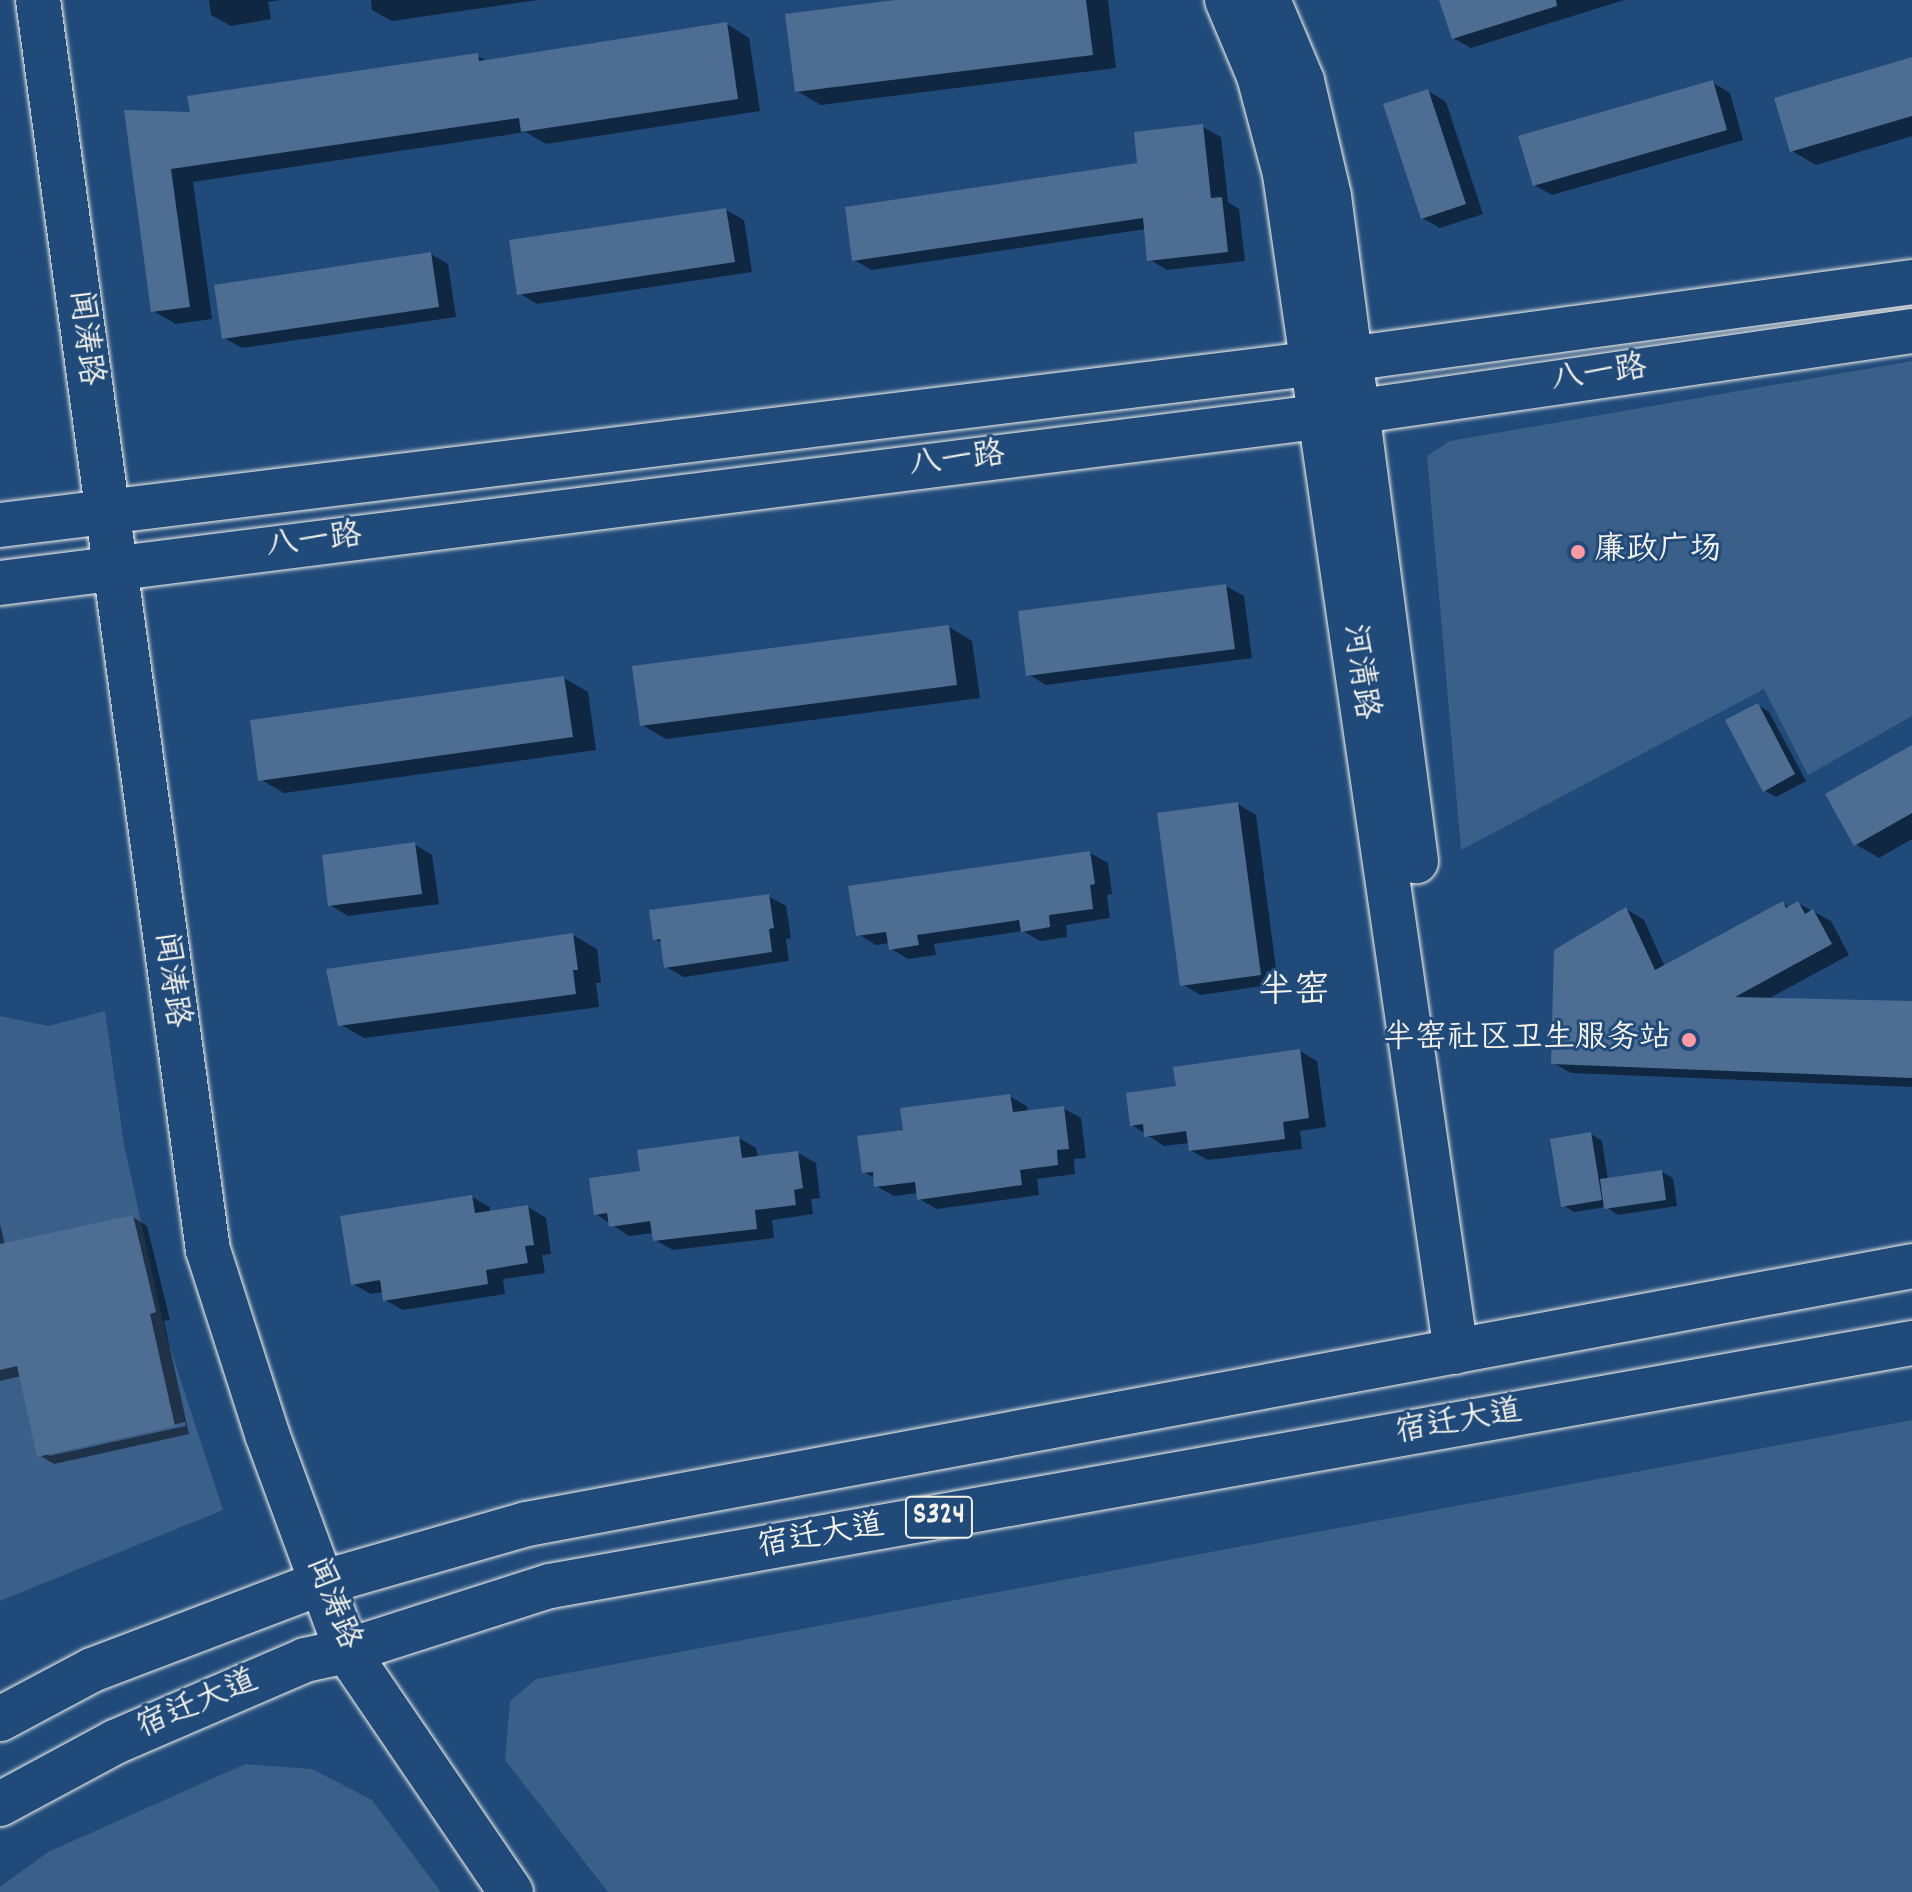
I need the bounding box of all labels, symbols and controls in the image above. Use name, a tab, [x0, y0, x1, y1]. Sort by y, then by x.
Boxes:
street label: 闻涛路	[58, 288, 108, 388]
street label: 八一路	[1549, 350, 1649, 402]
street label: 八一路	[907, 437, 1007, 487]
street label: 八一路	[264, 518, 364, 568]
place label: 廉政广场	[1594, 533, 1722, 571]
marker: 廉政广场	[1569, 543, 1587, 561]
street label: 河清路	[1332, 622, 1384, 722]
street label: 闻涛路	[143, 930, 195, 1030]
district label: 半窑	[1258, 972, 1330, 1016]
place label: 半窑社区卫生服务站	[1383, 1021, 1671, 1059]
marker: 半窑社区卫生服务站	[1678, 1029, 1700, 1051]
street label: 宿迁大道	[1393, 1394, 1525, 1454]
road number: S324	[903, 1491, 975, 1543]
street label: 宿迁大道	[755, 1508, 887, 1568]
street label: 闻涛路	[295, 1552, 367, 1656]
street label: 宿迁大道	[132, 1663, 264, 1749]

